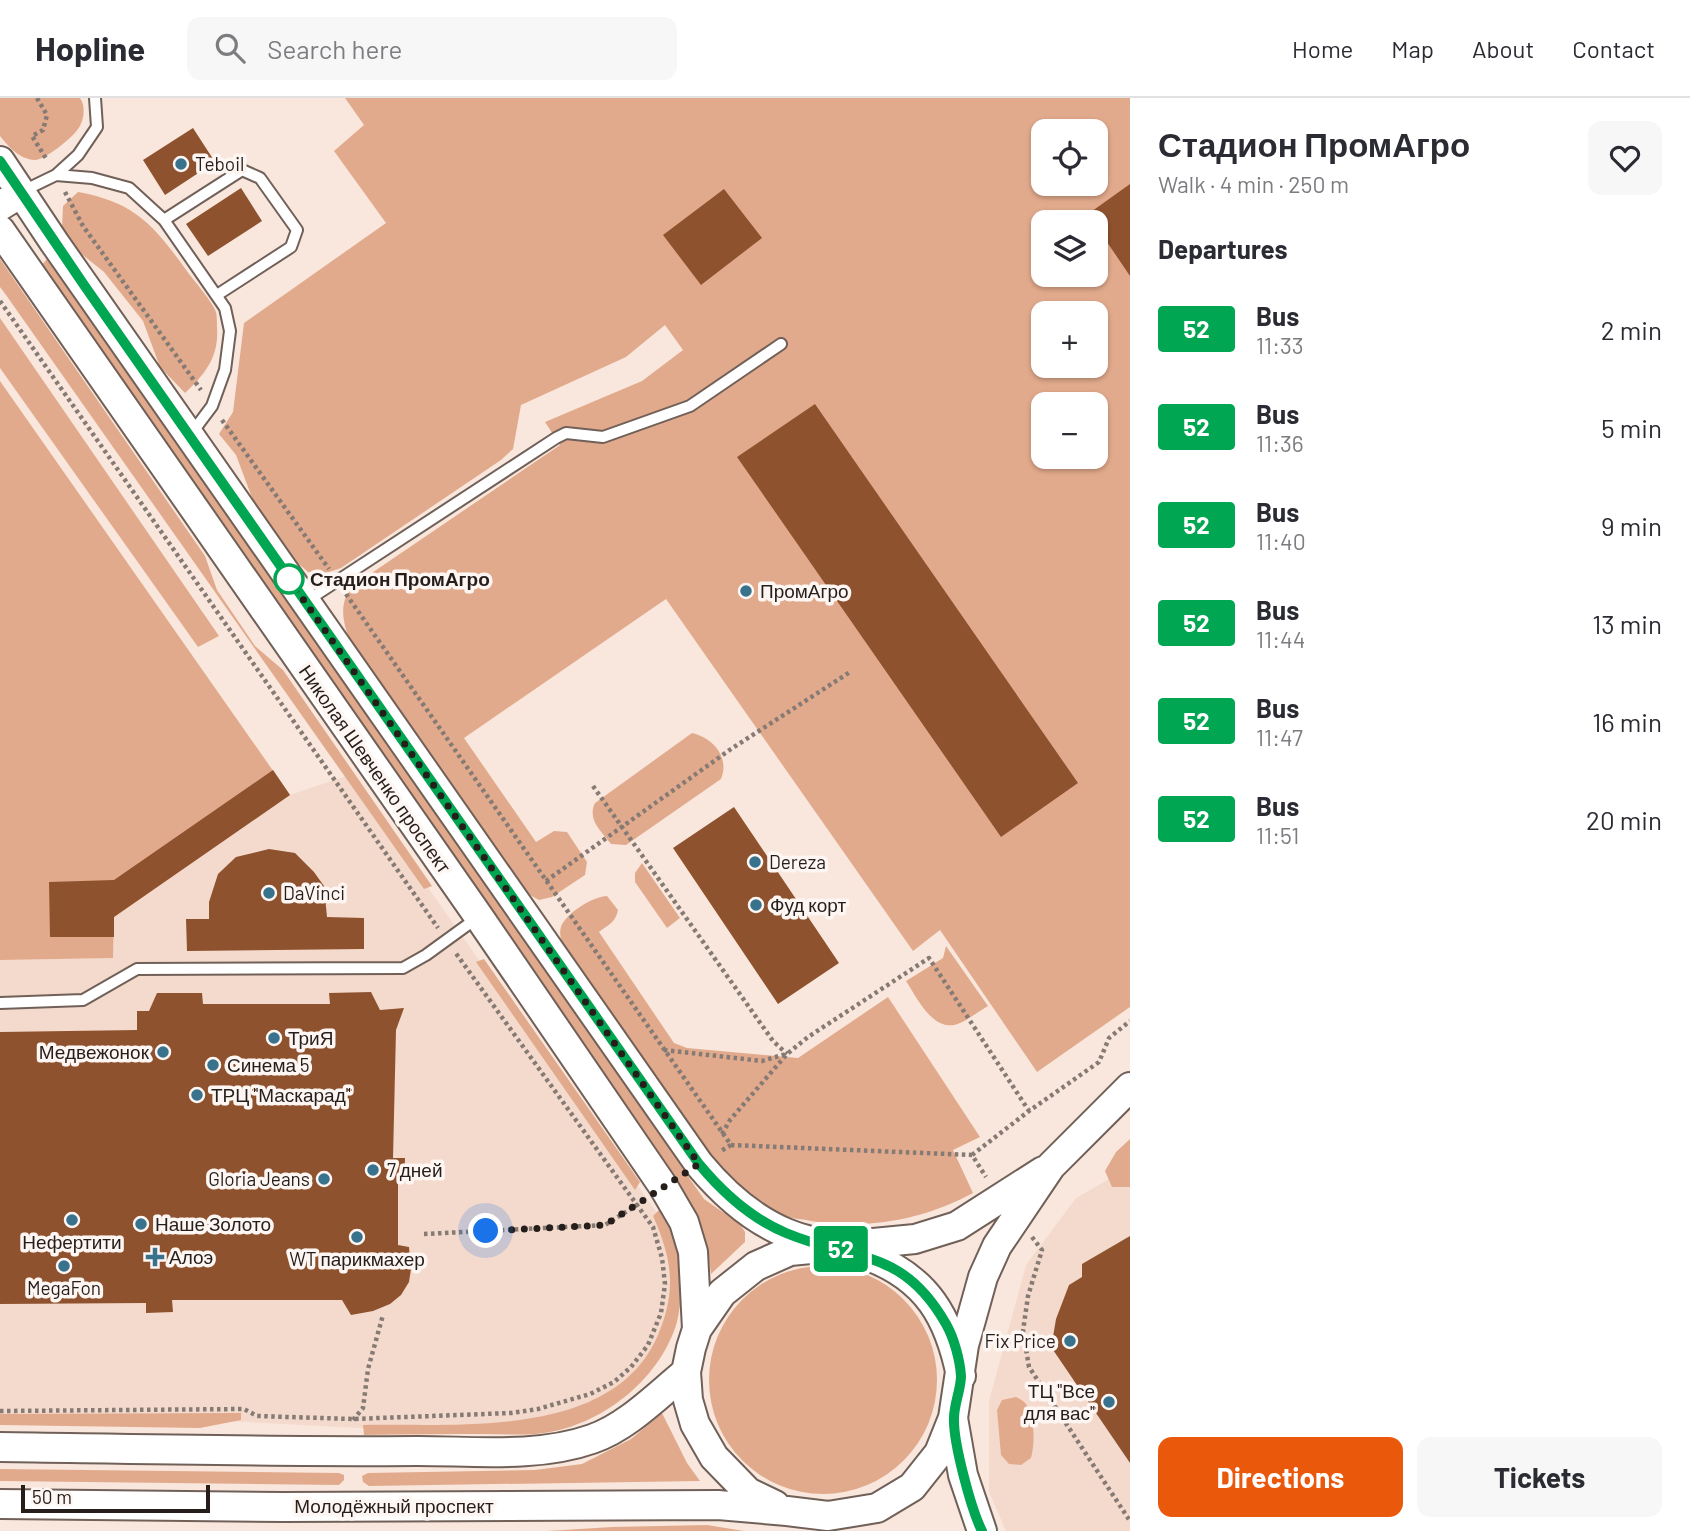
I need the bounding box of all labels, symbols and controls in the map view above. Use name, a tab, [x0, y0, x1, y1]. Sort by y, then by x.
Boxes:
search box	[187, 17, 677, 80]
text: Hopline	[35, 28, 145, 68]
icon: search	[211, 29, 249, 67]
text: Search here	[267, 33, 402, 64]
text: Home	[1292, 34, 1353, 63]
text: Map	[1391, 34, 1434, 63]
text: About	[1472, 34, 1534, 63]
text: Contact	[1572, 34, 1655, 63]
map controls	[1031, 119, 1108, 469]
button: locate	[1031, 119, 1108, 196]
button: heart	[1588, 121, 1662, 195]
text: Стадион ПромАгро	[1158, 124, 1470, 164]
place label: Teboil	[195, 152, 244, 175]
marker: Teboil	[173, 156, 189, 172]
text: Walk · 4 min · 250 m	[1158, 170, 1349, 198]
button: layers	[1031, 210, 1108, 287]
text: Departures	[1158, 233, 1288, 264]
text: Bus	[1256, 300, 1299, 331]
button: +	[1031, 301, 1108, 378]
text: 52	[1183, 314, 1210, 343]
text: 2 min	[1601, 314, 1662, 345]
text: 11:33	[1256, 331, 1304, 359]
button: −	[1031, 392, 1108, 469]
text: Bus	[1256, 398, 1299, 429]
text: 52	[1183, 412, 1210, 441]
text: 5 min	[1601, 412, 1662, 443]
text: 11:36	[1256, 429, 1304, 457]
text: Bus	[1256, 496, 1299, 527]
text: 52	[1183, 510, 1210, 539]
text: 9 min	[1601, 510, 1662, 541]
text: 11:40	[1256, 527, 1306, 555]
marker: Стадион ПромАгро	[274, 564, 304, 594]
place label: Стадион ПромАгро	[310, 567, 490, 590]
place label: ПромАгро	[760, 579, 849, 602]
marker: ПромАгро	[738, 583, 754, 599]
text: Bus	[1256, 594, 1299, 625]
text: 52	[1183, 608, 1210, 637]
text: 13 min	[1592, 608, 1662, 639]
text: 11:44	[1256, 625, 1305, 653]
street label: Николая Шевченко проспект	[295, 660, 456, 877]
text: Bus	[1256, 692, 1299, 723]
text: 52	[1183, 706, 1210, 735]
text: 16 min	[1592, 706, 1662, 737]
text: 11:47	[1256, 723, 1303, 751]
text: Bus	[1256, 790, 1299, 821]
text: 52	[1183, 804, 1210, 833]
text: 20 min	[1586, 804, 1662, 835]
text: 11:51	[1256, 821, 1299, 849]
place label: Dereza	[769, 850, 826, 873]
marker: Dereza	[747, 854, 763, 870]
place label: DaVinci	[283, 881, 345, 904]
marker: DaVinci	[261, 885, 277, 901]
place label: Фуд корт	[770, 893, 846, 916]
marker: Фуд корт	[748, 897, 764, 913]
place label: ТриЯ	[288, 1026, 333, 1049]
marker: ТриЯ	[266, 1030, 282, 1046]
place label: Медвежонок	[39, 1040, 150, 1063]
marker: Медвежонок	[155, 1044, 171, 1060]
place label: Синема 5	[227, 1053, 310, 1076]
marker: Синема 5	[205, 1057, 221, 1073]
place label: ТРЦ "Маскарад"	[211, 1083, 351, 1106]
marker: ТРЦ "Маскарад"	[189, 1087, 205, 1103]
place label: 7 дней	[387, 1158, 443, 1181]
marker: 7 дней	[365, 1162, 381, 1178]
place label: Gloria Jeans	[208, 1167, 310, 1190]
marker: Gloria Jeans	[316, 1171, 332, 1187]
marker: Нефертити	[64, 1212, 80, 1228]
place label: Наше Золото	[155, 1212, 271, 1235]
your location	[468, 1213, 503, 1248]
marker: Наше Золото	[133, 1216, 149, 1232]
line badge: 52	[810, 1226, 872, 1272]
marker: WT парикмахер	[349, 1229, 365, 1245]
place label: Нефертити	[22, 1230, 122, 1253]
text: 52	[828, 1234, 854, 1263]
place label: Алоэ	[169, 1245, 213, 1268]
place label: WT парикмахер	[289, 1247, 425, 1270]
marker: Алоэ	[147, 1249, 163, 1265]
marker: MegaFon	[56, 1258, 72, 1274]
place label: MegaFon	[27, 1276, 101, 1299]
place label: Fix Price	[985, 1329, 1056, 1352]
marker: Fix Price	[1062, 1333, 1078, 1349]
place label: ТЦ "Все для вас"	[1024, 1379, 1095, 1424]
marker: ТЦ "Все для вас"	[1101, 1394, 1117, 1410]
button: Directions	[1158, 1437, 1403, 1517]
button: Tickets	[1417, 1437, 1662, 1517]
scale bar	[21, 1482, 210, 1514]
text: 50 m	[32, 1485, 72, 1508]
street label: Молодёжный проспект	[294, 1494, 494, 1517]

